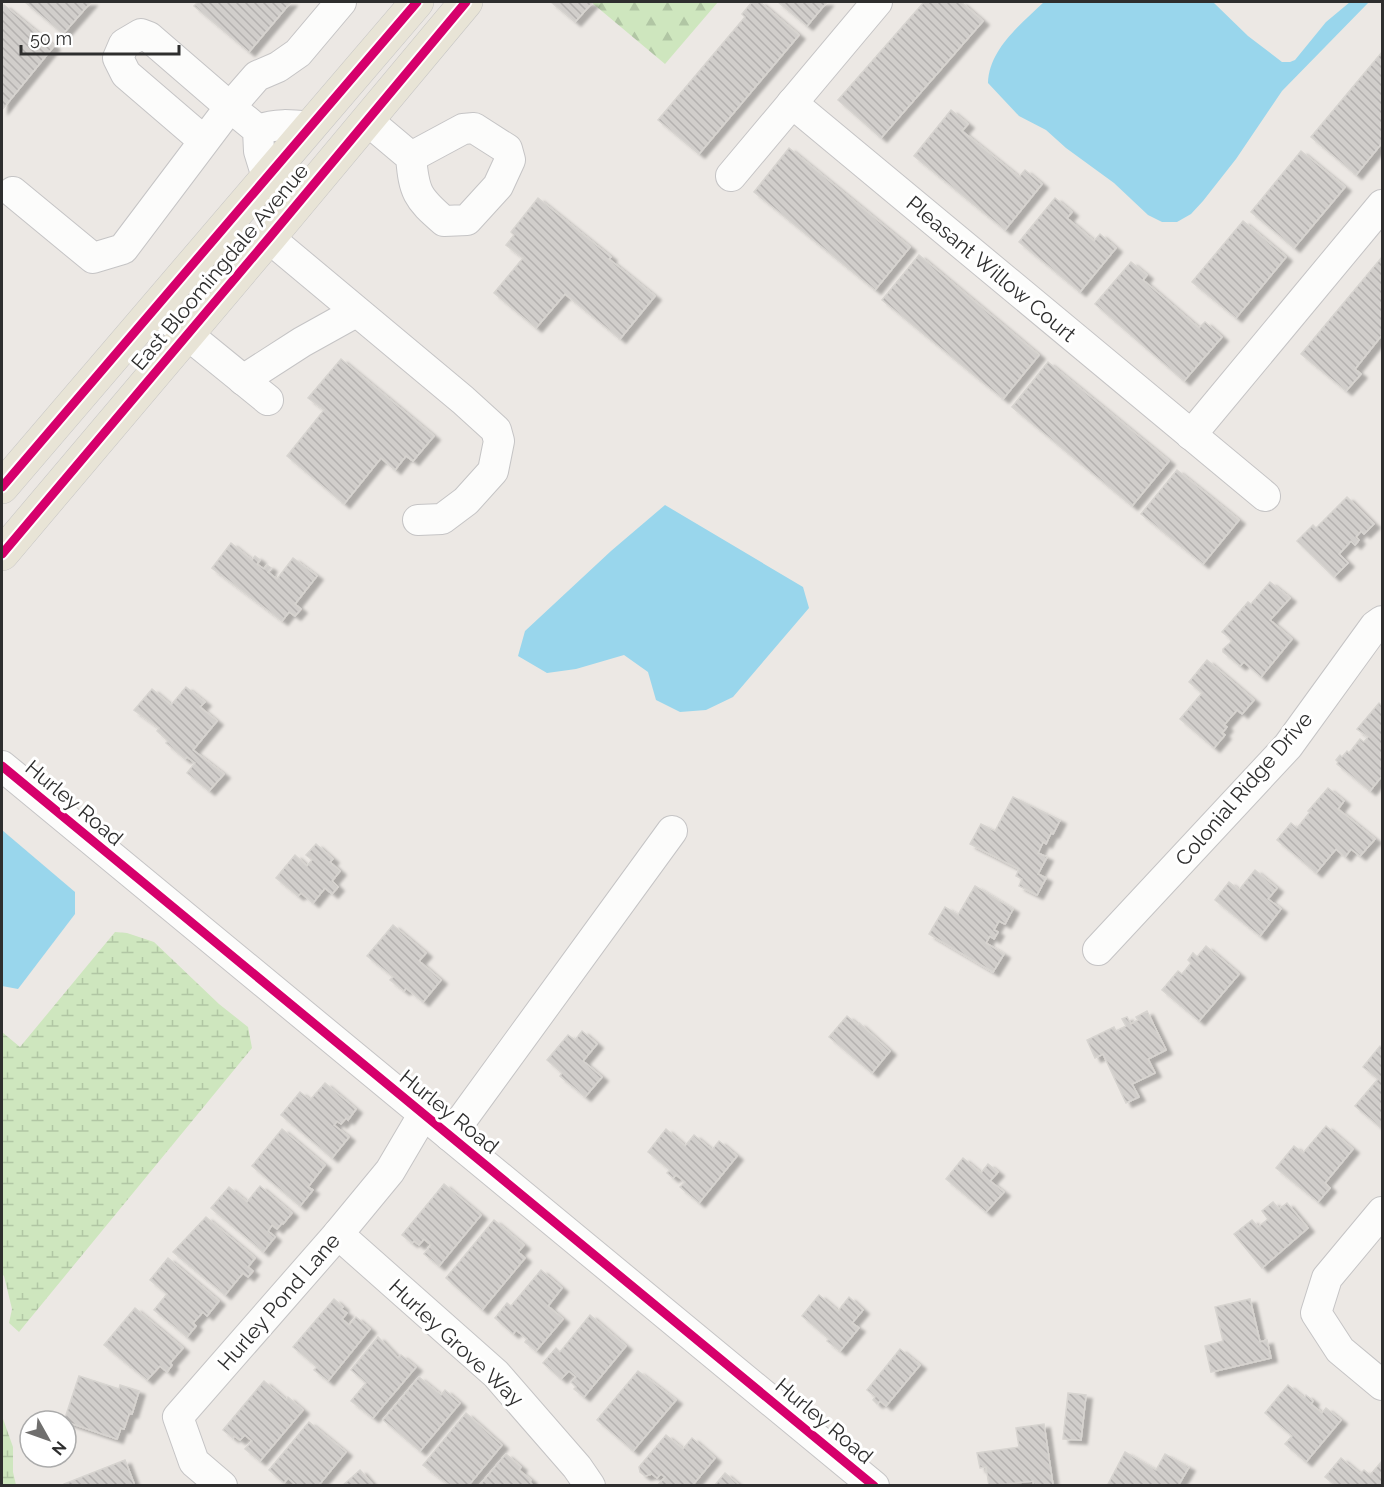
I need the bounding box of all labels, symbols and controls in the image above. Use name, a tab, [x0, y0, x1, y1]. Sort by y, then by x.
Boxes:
scale bar	[21, 18, 178, 56]
text: 50 m	[30, 28, 72, 49]
street label: East Bloomingdale Avenue	[126, 159, 313, 375]
street label: Pleasant Willow Court	[901, 190, 1081, 347]
street label: Colonial Ridge Drive	[1170, 707, 1317, 871]
street label: Hurley Road	[20, 755, 128, 851]
street label: Hurley Road	[395, 1064, 504, 1159]
street label: Hurley Pond Lane	[212, 1228, 345, 1375]
street label: Hurley Grove Way	[384, 1274, 529, 1411]
street label: Hurley Road	[770, 1373, 878, 1469]
north arrow	[18, 1409, 78, 1469]
text: N	[48, 1438, 70, 1459]

